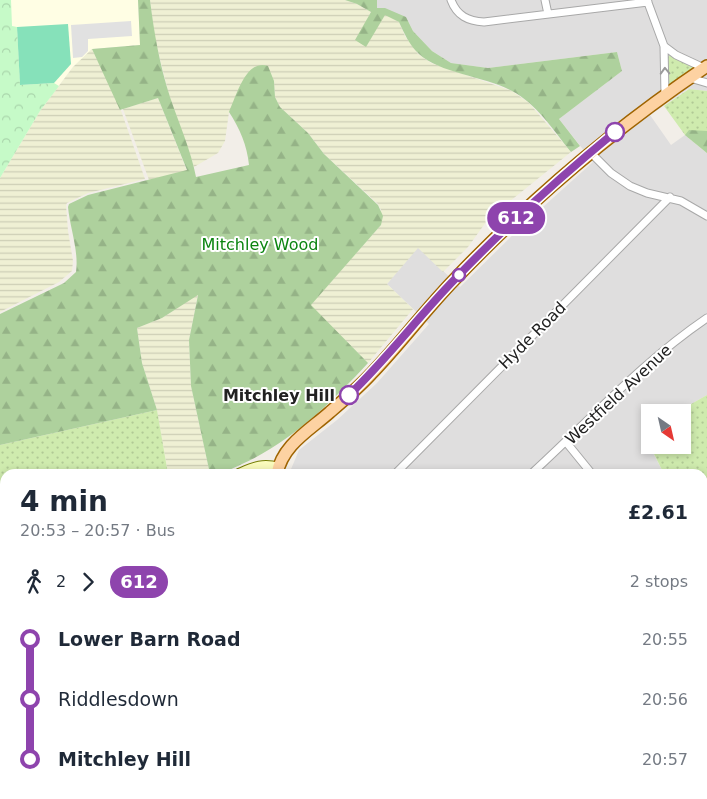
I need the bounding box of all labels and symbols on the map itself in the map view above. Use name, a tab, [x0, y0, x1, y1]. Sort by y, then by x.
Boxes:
one-way arrow	[659, 66, 670, 74]
unlabelled marker	[605, 122, 625, 142]
line badge: 612	[487, 202, 545, 234]
park label: Mitchley Wood	[202, 235, 318, 254]
unlabelled marker	[452, 268, 466, 282]
street label: Hyde Road	[495, 298, 570, 373]
street label: Westfield Avenue	[561, 340, 675, 449]
marker: Mitchley Hill	[339, 385, 359, 405]
place label: Mitchley Hill	[223, 386, 335, 405]
north arrow	[641, 404, 691, 454]

